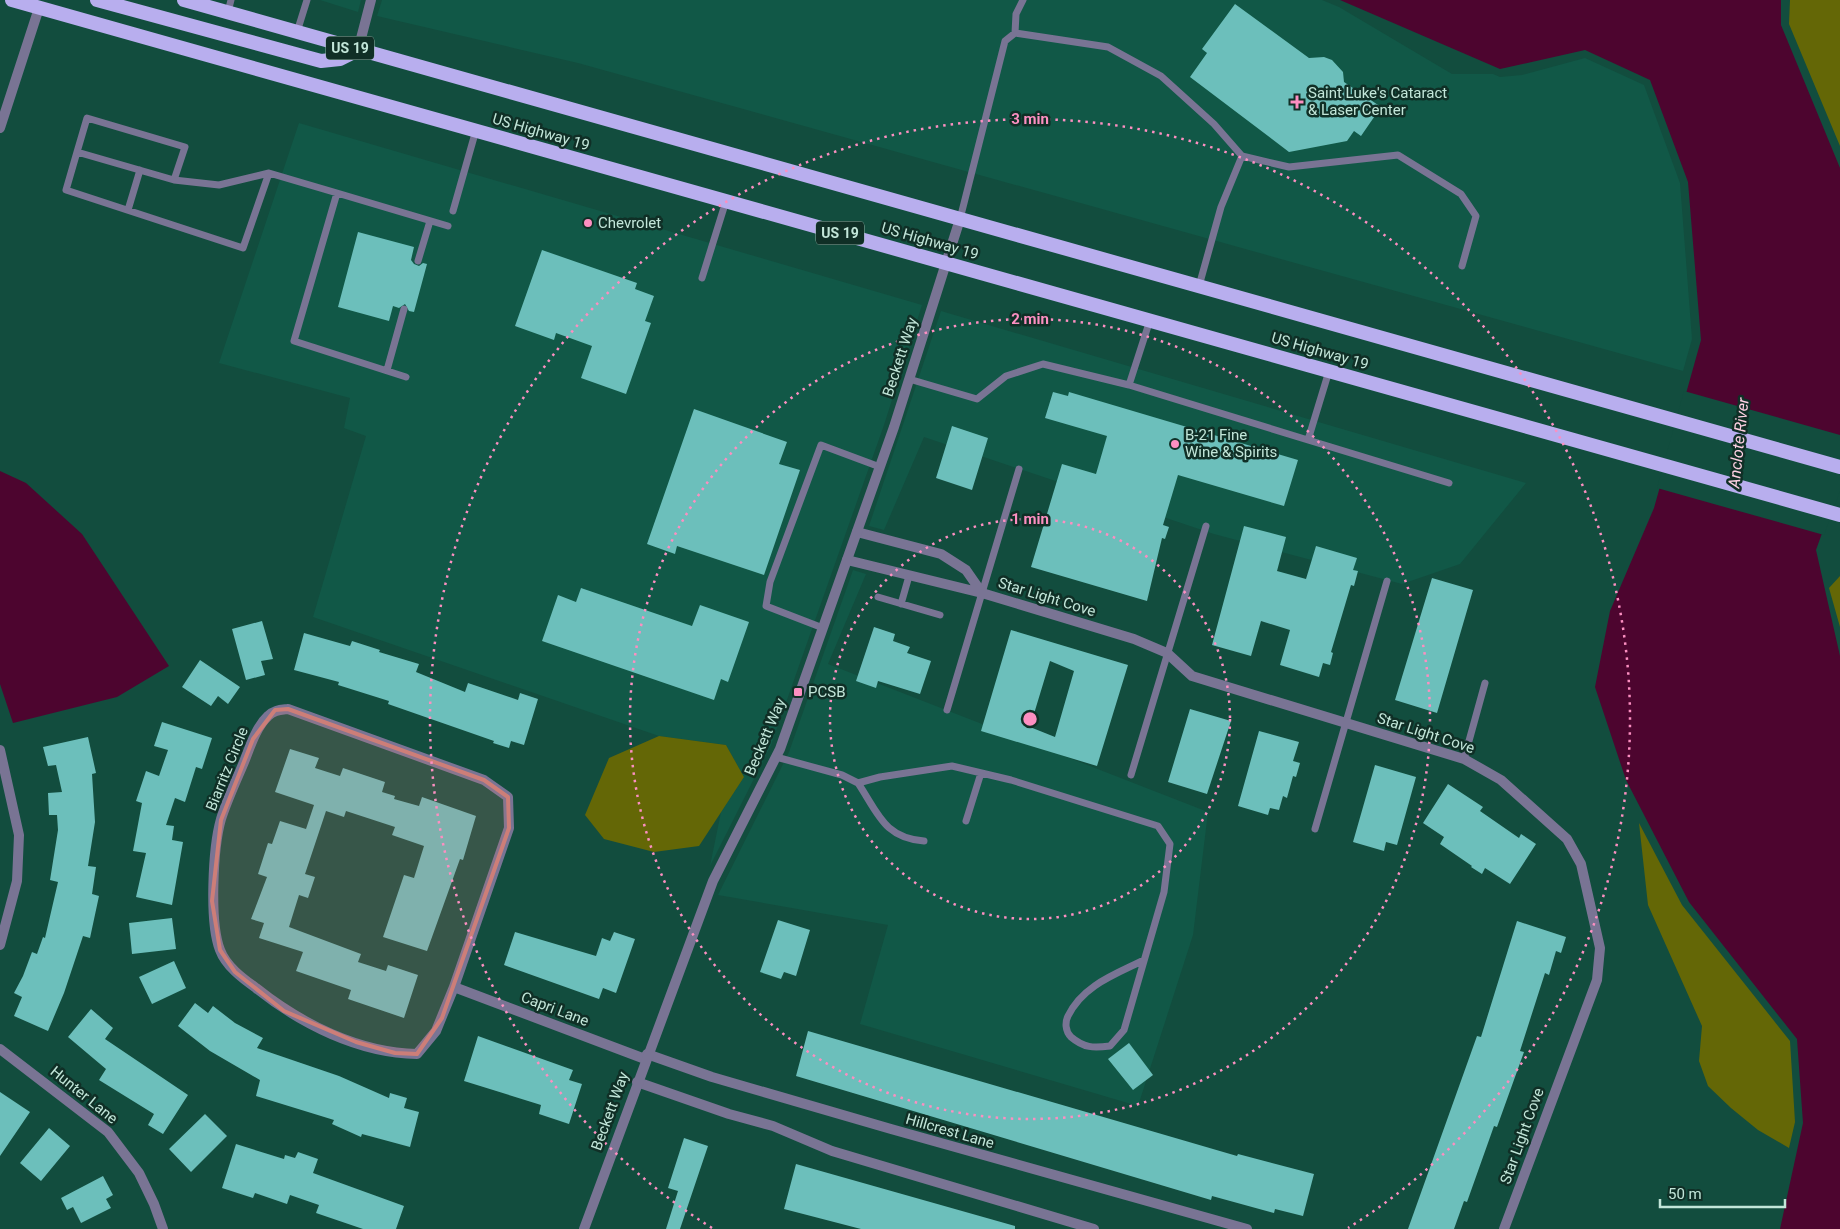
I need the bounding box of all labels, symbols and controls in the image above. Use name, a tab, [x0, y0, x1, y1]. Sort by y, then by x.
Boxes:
road number: US 19	[326, 36, 374, 59]
place label: Saint Luke's Cataract & Laser Center	[1308, 84, 1447, 119]
marker: Saint Luke's Cataract & Laser Center	[1290, 95, 1304, 109]
street label: US Highway 19	[490, 110, 592, 154]
text: 3 min	[1011, 110, 1049, 128]
place label: Chevrolet	[598, 214, 661, 232]
marker: Chevrolet	[582, 217, 594, 229]
street label: US Highway 19	[879, 219, 981, 263]
road number: US 19	[816, 222, 864, 244]
text: 2 min	[1011, 310, 1049, 328]
street label: Beckett Way	[879, 315, 921, 399]
street label: US Highway 19	[1269, 329, 1371, 373]
water label: Anclote River	[1724, 396, 1753, 490]
place label: B-21 Fine Wine & Spirits	[1185, 426, 1277, 461]
marker: B-21 Fine Wine & Spirits	[1169, 438, 1181, 450]
text: 1 min	[1011, 510, 1049, 528]
street label: Star Light Cove	[996, 574, 1098, 620]
place label: PCSB	[808, 683, 845, 701]
marker: PCSB	[792, 686, 804, 698]
street label: Beckett Way	[741, 696, 789, 778]
street label: Star Light Cove	[1375, 709, 1477, 757]
centre of rings	[1021, 710, 1039, 728]
street label: Biarritz Circle	[202, 724, 252, 814]
street label: Capri Lane	[519, 988, 592, 1030]
street label: Hunter Lane	[47, 1062, 121, 1128]
street label: Beckett Way	[587, 1069, 633, 1153]
street label: Star Light Cove	[1496, 1085, 1548, 1187]
street label: Hillcrest Lane	[904, 1110, 996, 1152]
scale bar	[1660, 1176, 1785, 1208]
text: 50 m	[1668, 1185, 1702, 1203]

